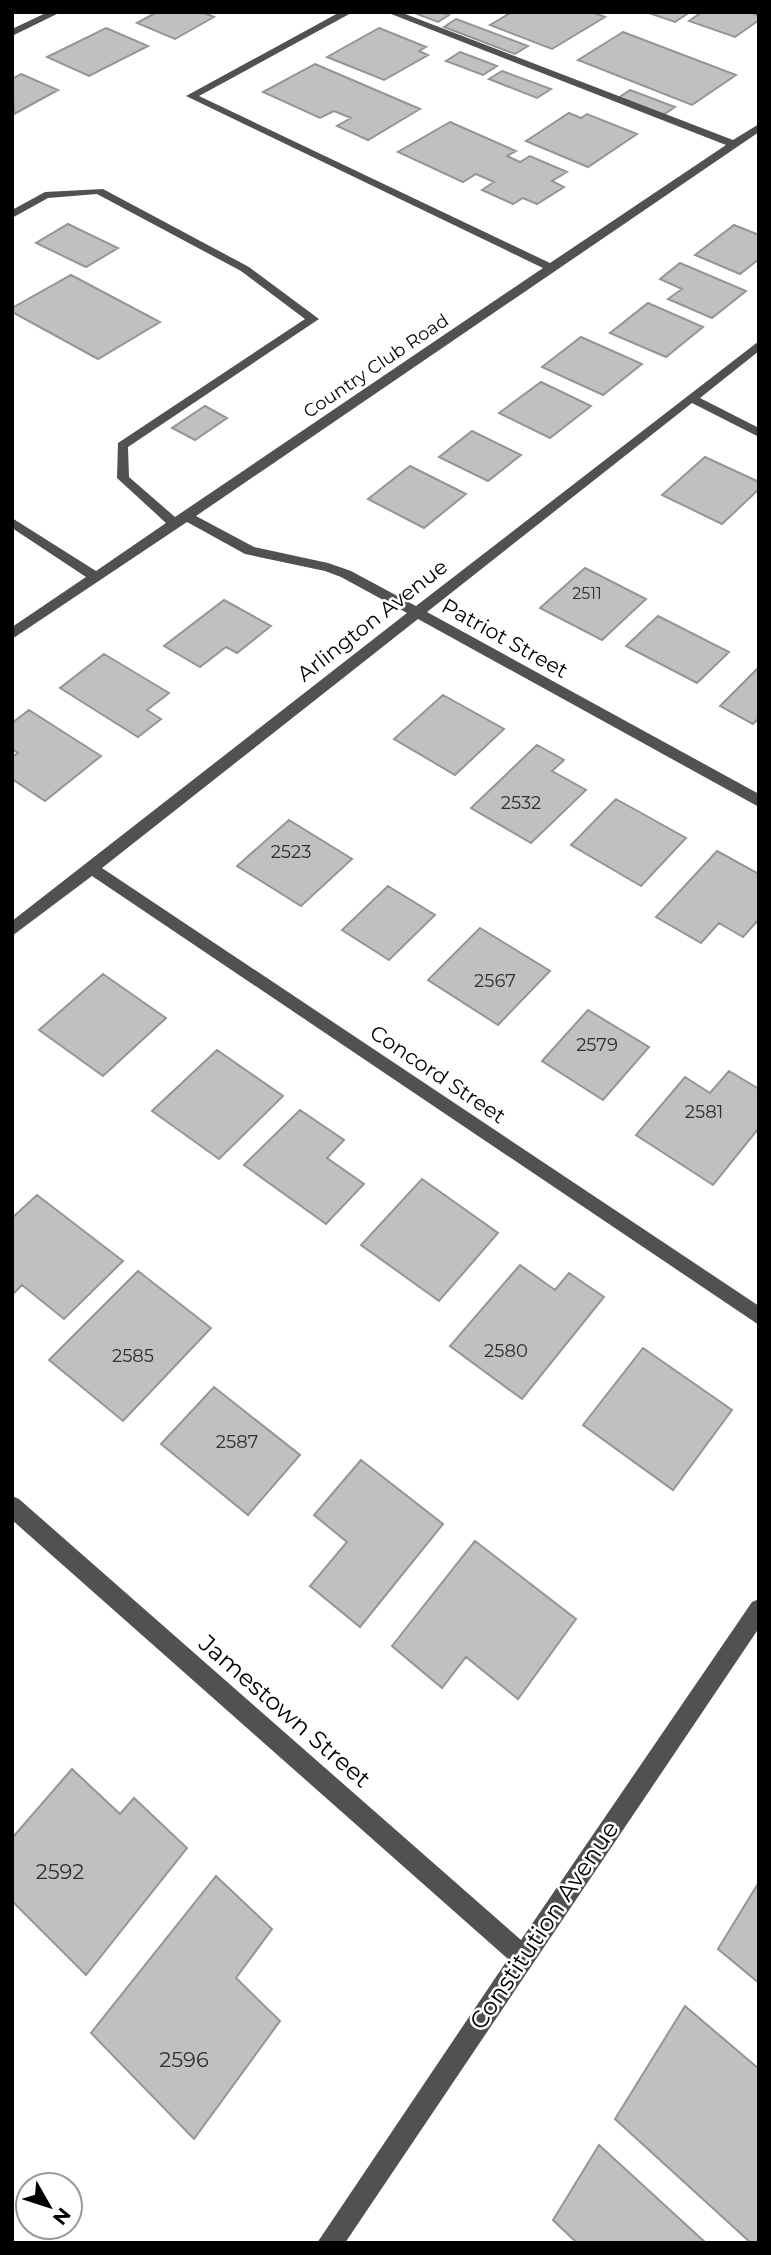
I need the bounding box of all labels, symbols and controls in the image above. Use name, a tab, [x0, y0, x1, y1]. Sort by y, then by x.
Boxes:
street label: Country Club Road	[299, 309, 453, 423]
street label: Arlington Avenue	[292, 554, 452, 686]
house number: 2511	[572, 584, 602, 603]
street label: Patriot Street	[438, 593, 572, 683]
house number: 2532	[501, 792, 541, 814]
house number: 2523	[271, 841, 311, 863]
house number: 2567	[474, 970, 516, 992]
street label: Concord Street	[366, 1019, 510, 1129]
house number: 2579	[576, 1034, 618, 1056]
house number: 2581	[685, 1101, 723, 1123]
house number: 2580	[484, 1340, 528, 1362]
house number: 2585	[112, 1345, 154, 1367]
house number: 2587	[216, 1431, 258, 1453]
street label: Jamestown Street	[192, 1628, 377, 1794]
street label: Constitution Avenue	[463, 1815, 625, 2035]
house number: 2592	[36, 1859, 84, 1884]
house number: 2596	[159, 2047, 209, 2072]
north arrow	[14, 2171, 84, 2241]
text: N	[48, 2203, 76, 2230]

